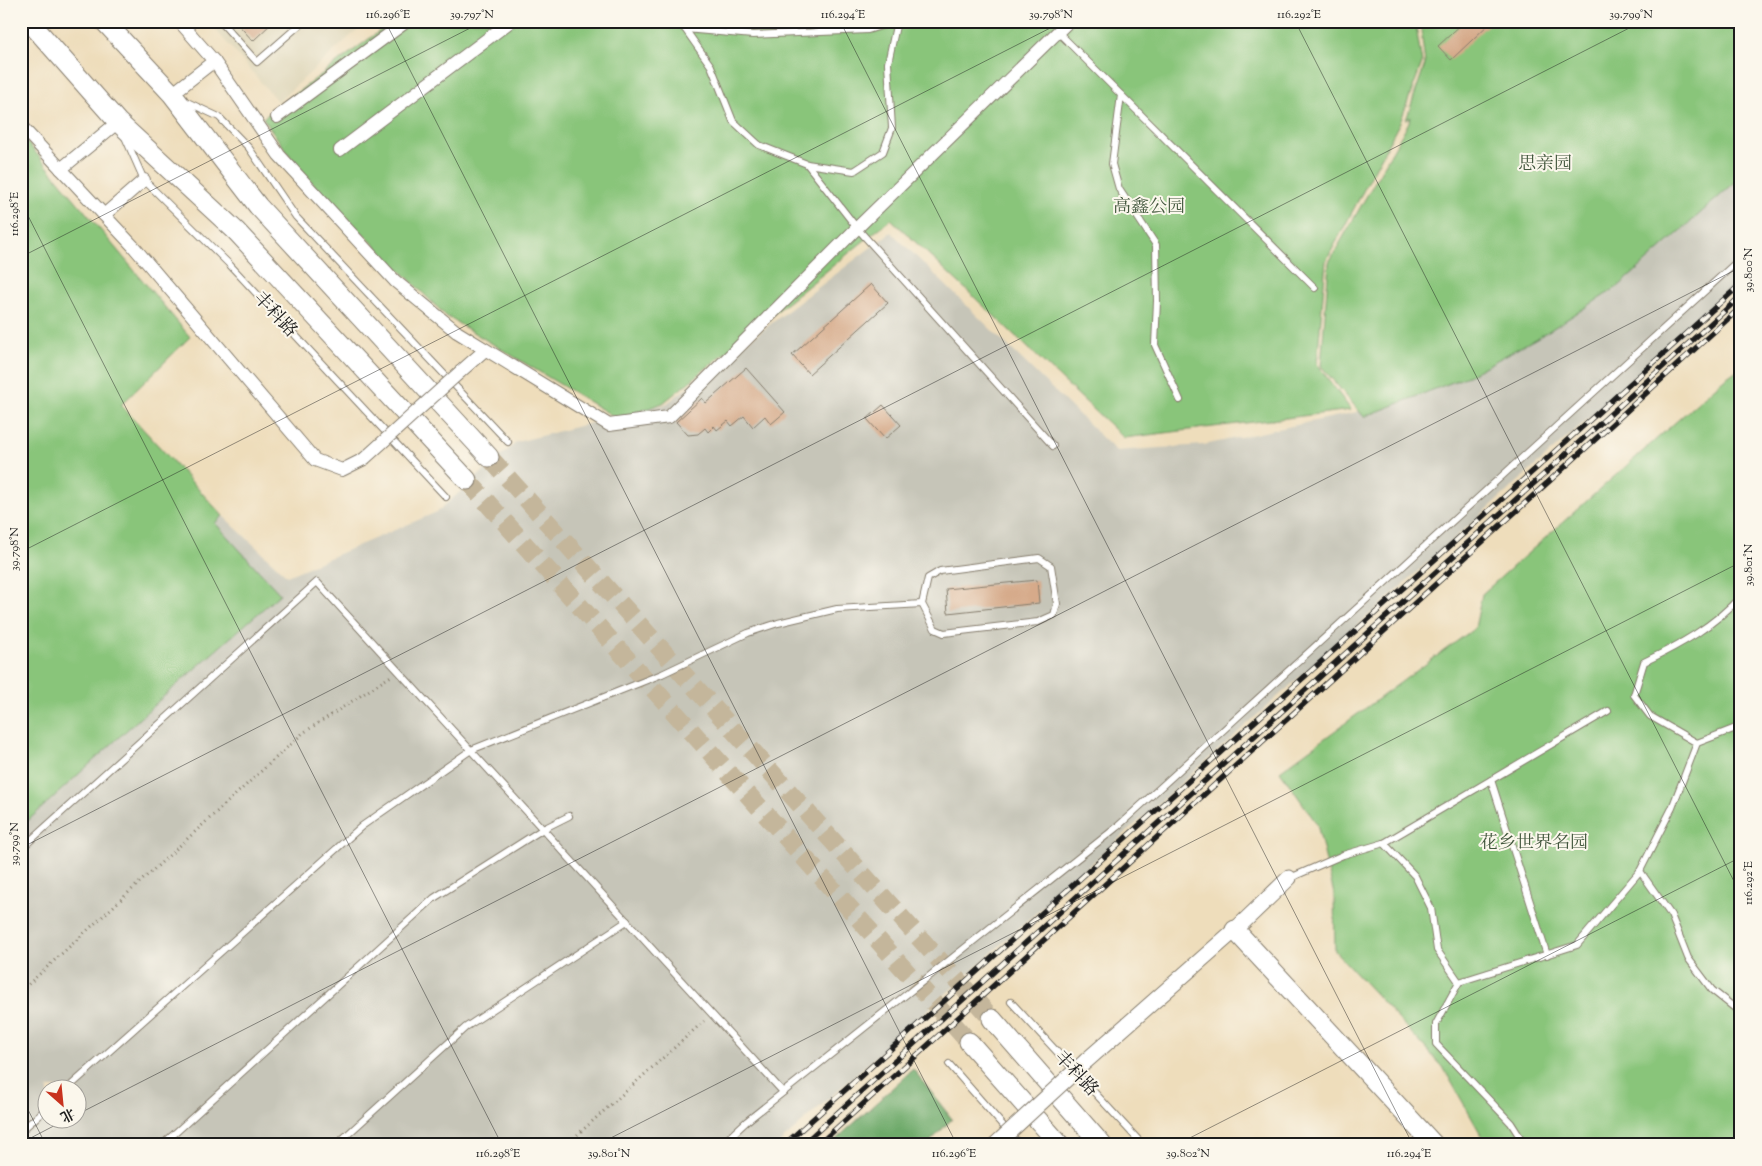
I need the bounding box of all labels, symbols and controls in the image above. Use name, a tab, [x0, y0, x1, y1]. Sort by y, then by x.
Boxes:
text: 116.296°E	[366, 6, 411, 24]
text: 39.797°N	[450, 6, 494, 24]
text: 116.294°E	[821, 6, 866, 24]
text: 39.798°N	[1029, 6, 1073, 24]
text: 116.292°E	[1277, 6, 1322, 24]
text: 39.799°N	[1609, 6, 1653, 24]
park label: 思亲园	[1518, 152, 1572, 178]
text: 116.298°E	[6, 191, 24, 236]
park label: 高鑫公园	[1113, 195, 1185, 221]
text: 39.800°N	[1740, 247, 1758, 292]
street label: 丰科路	[247, 287, 302, 344]
text: 39.798°N	[6, 527, 24, 571]
text: 39.801°N	[1740, 543, 1758, 586]
text: 39.799°N	[6, 822, 24, 866]
park label: 花乡世界名园	[1480, 831, 1588, 857]
text: 116.292°E	[1740, 860, 1758, 905]
street label: 丰科路	[1048, 1046, 1103, 1103]
north arrow	[38, 1078, 88, 1128]
text: 北	[56, 1102, 78, 1126]
text: 116.298°E	[476, 1145, 521, 1163]
text: 39.801°N	[588, 1145, 631, 1163]
text: 116.296°E	[932, 1145, 977, 1163]
text: 39.802°N	[1166, 1145, 1210, 1163]
text: 116.294°E	[1387, 1145, 1432, 1163]

